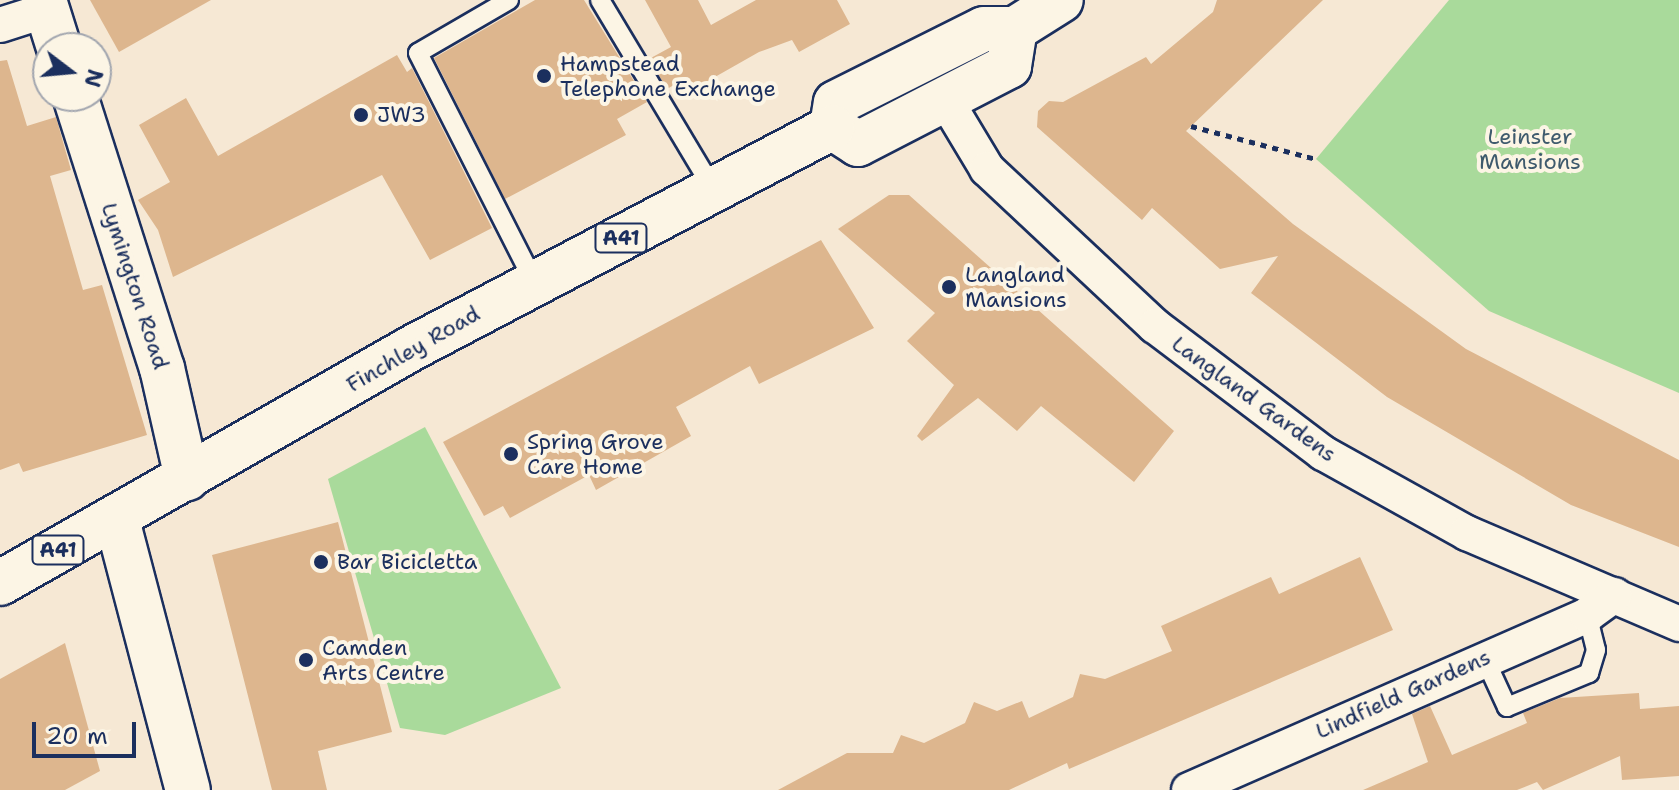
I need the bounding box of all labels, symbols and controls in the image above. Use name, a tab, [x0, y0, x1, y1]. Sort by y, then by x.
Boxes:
north arrow	[32, 32, 112, 112]
place label: Hampstead Telephone Exchange	[560, 50, 776, 102]
text: N	[77, 66, 110, 91]
marker: Hampstead Telephone Exchange	[535, 67, 553, 85]
place label: JW3	[377, 102, 426, 128]
marker: JW3	[352, 106, 370, 124]
park label: Leinster Mansions	[1479, 123, 1581, 174]
street label: Lymington Road	[96, 199, 174, 373]
road number: A41	[593, 222, 649, 254]
place label: Langland Mansions	[965, 261, 1067, 312]
marker: Langland Mansions	[940, 278, 958, 296]
street label: Finchley Road	[342, 300, 484, 398]
street label: Langland Gardens	[1167, 330, 1341, 468]
place label: Spring Grove Care Home	[527, 428, 664, 480]
marker: Spring Grove Care Home	[502, 445, 520, 463]
road number: A41	[30, 534, 86, 566]
place label: Bar Bicicletta	[337, 549, 478, 575]
marker: Bar Bicicletta	[312, 553, 330, 571]
place label: Camden Arts Centre	[322, 634, 445, 686]
street label: Lindfield Gardens	[1311, 644, 1495, 744]
marker: Camden Arts Centre	[297, 651, 315, 669]
scale bar	[36, 706, 140, 756]
text: 20 m	[46, 720, 108, 752]

